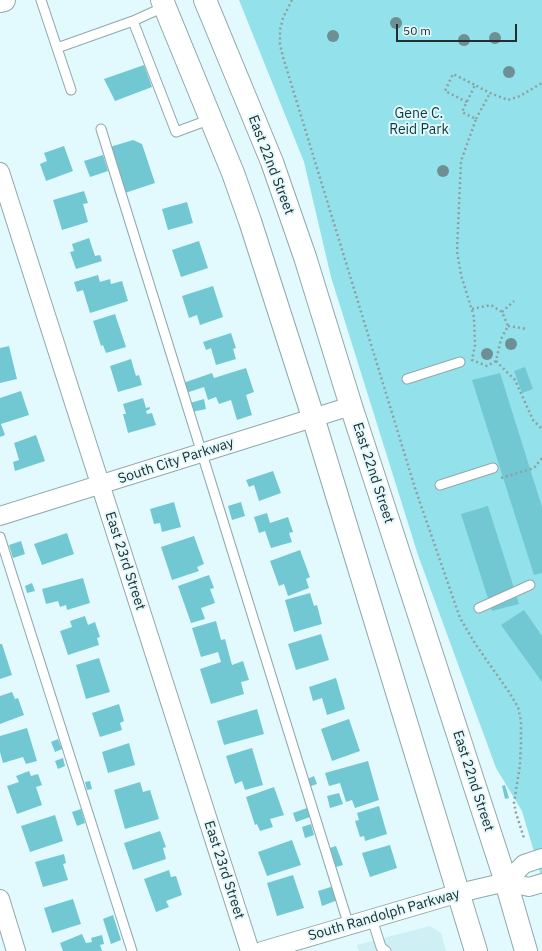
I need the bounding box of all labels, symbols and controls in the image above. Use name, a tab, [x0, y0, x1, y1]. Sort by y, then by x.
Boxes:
scale bar	[398, 16, 519, 42]
text: 50 m	[403, 23, 431, 38]
park label: Gene C. Reid Park	[389, 106, 449, 138]
street label: East 22nd Street	[244, 113, 298, 217]
street label: East 22nd Street	[349, 420, 397, 526]
street label: South City Parkway	[116, 434, 236, 488]
street label: East 23rd Street	[101, 510, 149, 612]
street label: East 22nd Street	[449, 728, 497, 834]
street label: East 23rd Street	[200, 819, 248, 921]
street label: South Randolph Parkway	[306, 885, 462, 945]

